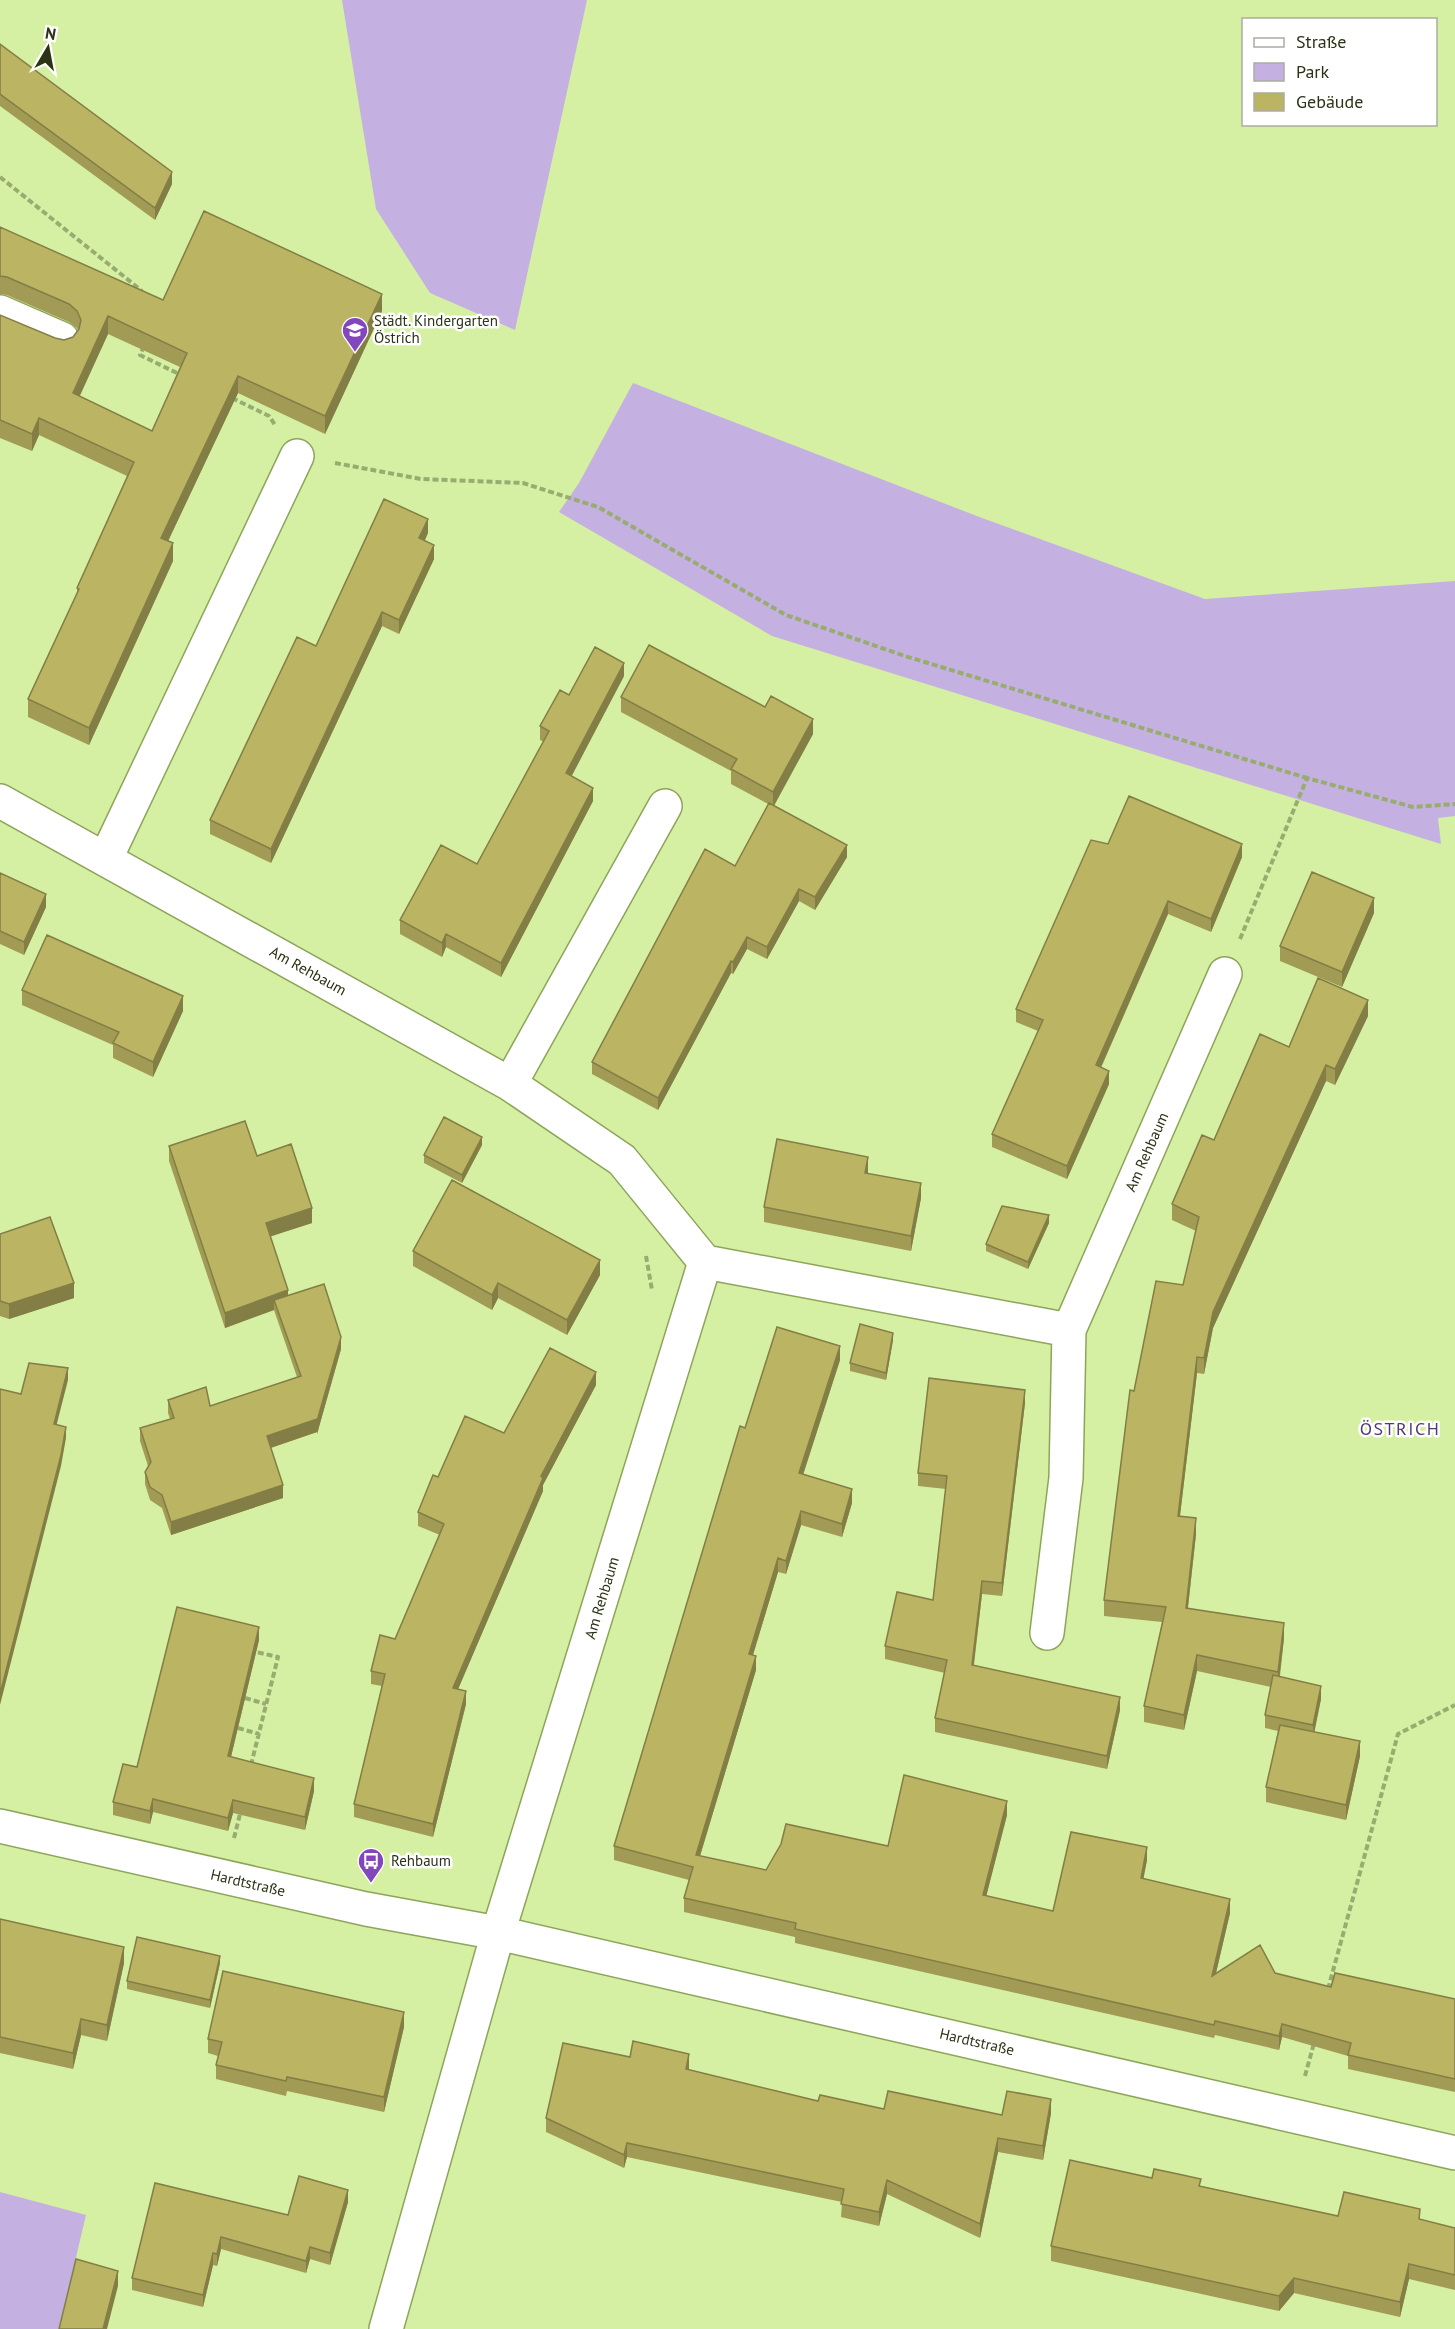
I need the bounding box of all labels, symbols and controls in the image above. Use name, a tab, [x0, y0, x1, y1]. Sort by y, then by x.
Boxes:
north arrow	[18, 18, 78, 78]
legend	[1242, 18, 1437, 126]
text: N	[44, 22, 58, 44]
text: Straße	[1296, 30, 1347, 53]
text: Park	[1296, 60, 1329, 83]
text: Gebäude	[1296, 90, 1363, 113]
place label: Städt. Kindergarten Östrich	[374, 311, 498, 347]
school or university icon: Städt. Kindergarten Östrich	[340, 315, 370, 353]
street label: Am Rehbaum	[267, 942, 350, 999]
street label: Am Rehbaum	[1121, 1109, 1172, 1194]
district label: ÖSTRICH	[1360, 1417, 1440, 1440]
street label: Am Rehbaum	[580, 1555, 623, 1641]
bus stop icon: Rehbaum	[356, 1846, 386, 1884]
place label: Rehbaum	[391, 1851, 451, 1870]
street label: Hardtstraße	[209, 1865, 287, 1900]
street label: Hardtstraße	[938, 2024, 1016, 2059]

